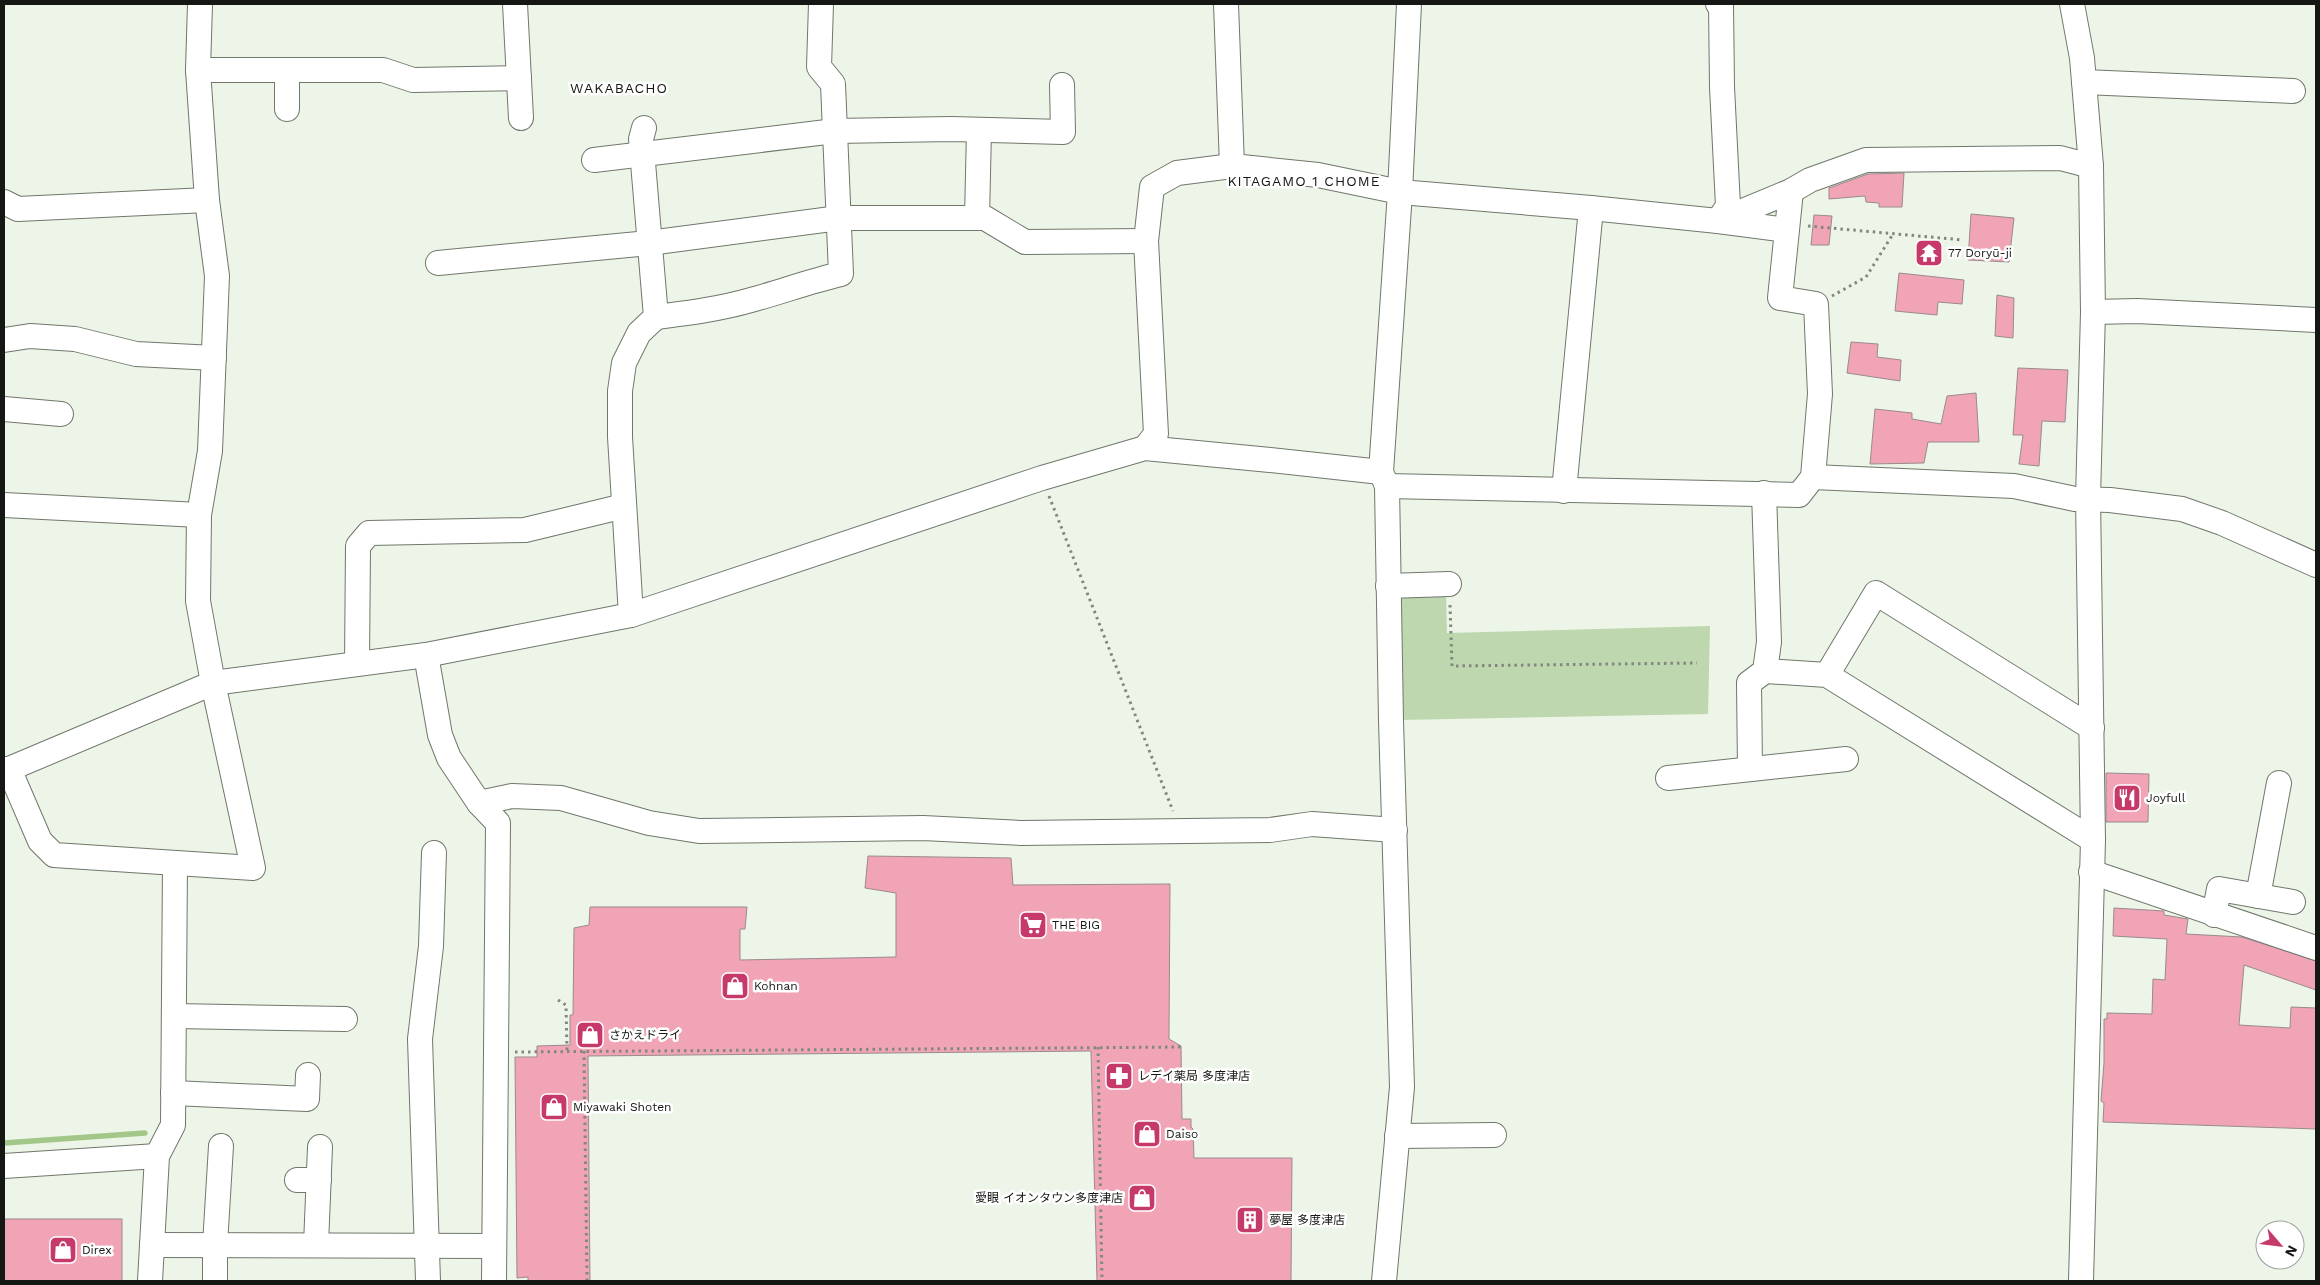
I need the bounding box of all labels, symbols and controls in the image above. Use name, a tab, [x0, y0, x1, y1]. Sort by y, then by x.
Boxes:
district label: WAKABACHO	[570, 80, 668, 96]
district label: KITAGAMO 1 CHOME	[1227, 173, 1381, 189]
temple icon: 77 Doryū-ji	[1914, 238, 1944, 268]
place label: 77 Doryū-ji	[1948, 246, 2012, 260]
restaurant icon: Joyfull	[2112, 783, 2142, 813]
place label: Joyfull	[2146, 791, 2186, 805]
supermarket icon: THE BIG	[1018, 910, 1048, 940]
place label: THE BIG	[1052, 918, 1100, 932]
shop icon: Kohnan	[720, 971, 750, 1001]
place label: Kohnan	[754, 979, 798, 993]
shop icon: さかえドライ	[575, 1020, 605, 1050]
place label: さかえドライ	[609, 1028, 681, 1042]
pharmacy icon: レデイ薬局 多度津店	[1104, 1061, 1134, 1091]
place label: レデイ薬局 多度津店	[1138, 1069, 1250, 1083]
shop icon: Miyawaki Shoten	[539, 1092, 569, 1122]
place label: Miyawaki Shoten	[573, 1100, 672, 1114]
shop icon: Daiso	[1132, 1119, 1162, 1149]
place label: Daiso	[1166, 1127, 1198, 1141]
shop icon: 愛眼 イオンタウン多度津店	[1127, 1183, 1157, 1213]
place label: 愛眼 イオンタウン多度津店	[975, 1191, 1123, 1205]
building icon: 夢屋 多度津店	[1235, 1205, 1265, 1235]
place label: 夢屋 多度津店	[1269, 1213, 1345, 1227]
north arrow	[2255, 1220, 2305, 1270]
shop icon: Direx	[48, 1235, 78, 1265]
place label: Direx	[82, 1243, 112, 1257]
text: N	[2282, 1243, 2301, 1259]

